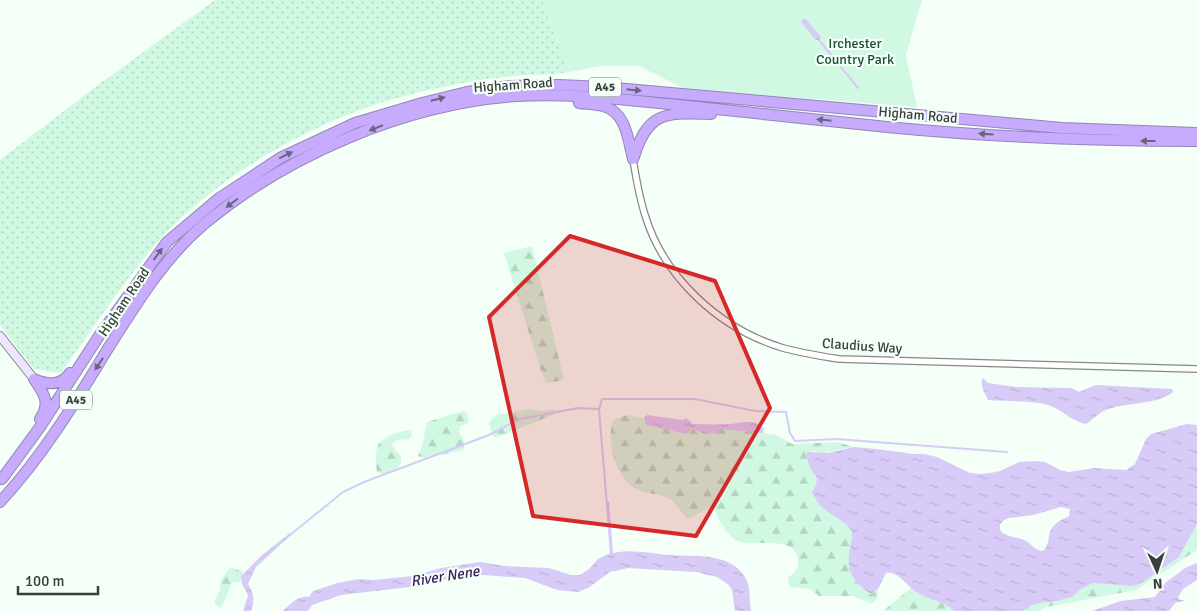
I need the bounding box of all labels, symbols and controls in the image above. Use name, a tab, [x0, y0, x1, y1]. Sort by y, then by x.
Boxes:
park label: Irchester Country Park	[816, 35, 894, 68]
street label: Higham Road	[473, 74, 553, 96]
road number: A45	[589, 77, 621, 96]
one-way arrow	[626, 86, 642, 94]
one-way arrow	[430, 95, 445, 103]
street label: Higham Road	[878, 103, 958, 127]
one-way arrow	[816, 116, 832, 124]
one-way arrow	[369, 124, 383, 132]
one-way arrow	[978, 130, 994, 138]
one-way arrow	[1140, 137, 1156, 145]
one-way arrow	[279, 151, 293, 159]
one-way arrow	[226, 198, 239, 208]
one-way arrow	[153, 247, 163, 261]
street label: Higham Road	[95, 264, 153, 340]
street label: Claudius Way	[821, 335, 903, 357]
one-way arrow	[94, 357, 104, 370]
road number: A45	[60, 390, 92, 410]
north arrow	[1132, 546, 1182, 596]
water label: River Nene	[409, 561, 482, 590]
scale bar	[18, 564, 98, 596]
text: 100 m	[25, 572, 65, 590]
text: N	[1152, 575, 1163, 592]

